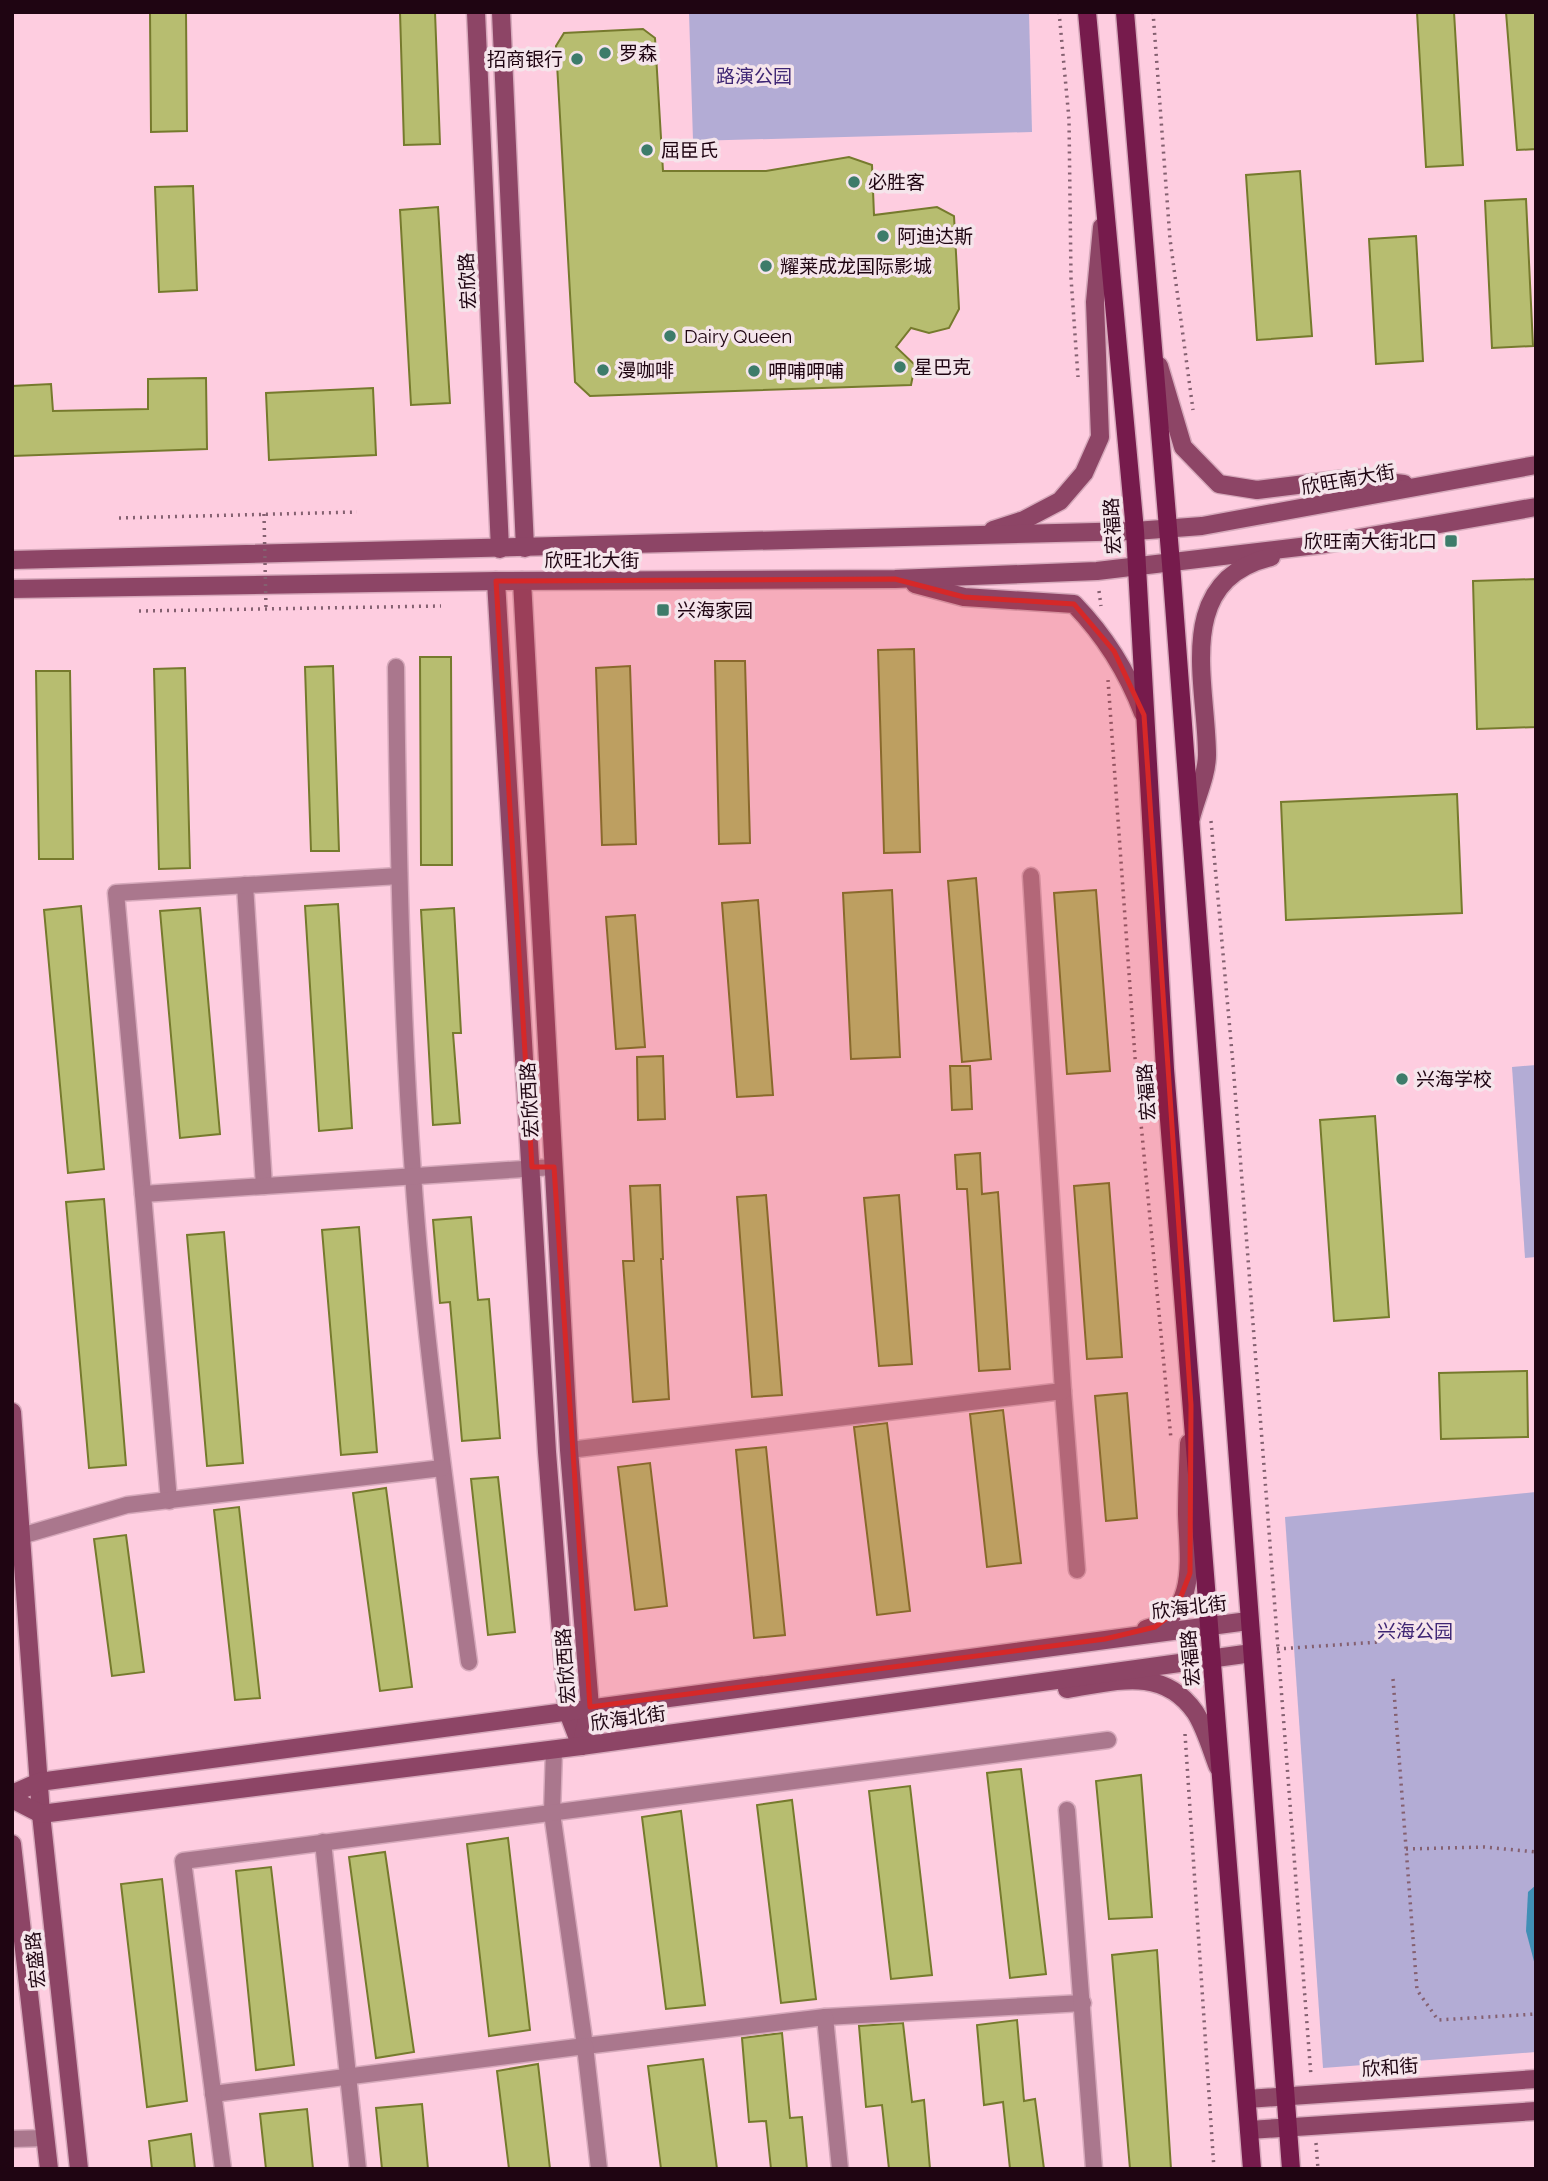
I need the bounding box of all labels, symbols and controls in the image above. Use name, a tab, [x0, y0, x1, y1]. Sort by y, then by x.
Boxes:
place label: 罗森	[619, 42, 657, 64]
marker: 罗森	[597, 45, 613, 61]
place label: 招商银行	[487, 48, 563, 70]
marker: 招商银行	[569, 51, 585, 67]
park label: 路演公园	[716, 65, 792, 87]
place label: 屈臣氏	[661, 139, 718, 161]
marker: 屈臣氏	[639, 142, 655, 158]
place label: 必胜客	[868, 171, 925, 193]
marker: 必胜客	[846, 174, 862, 190]
place label: 阿迪达斯	[897, 225, 973, 247]
marker: 阿迪达斯	[875, 228, 891, 244]
street label: 宏欣路	[455, 252, 479, 310]
place label: 耀莱成龙国际影城	[780, 255, 932, 277]
marker: 耀莱成龙国际影城	[758, 258, 774, 274]
place label: Dairy Queen	[684, 325, 792, 347]
marker: Dairy Queen	[662, 328, 678, 344]
place label: 星巴克	[914, 356, 971, 378]
place label: 漫咖啡	[617, 359, 674, 381]
marker: 星巴克	[892, 359, 908, 375]
place label: 呷哺呷哺	[768, 360, 844, 382]
marker: 漫咖啡	[595, 362, 611, 378]
marker: 呷哺呷哺	[746, 363, 762, 379]
street label: 欣旺南大街	[1299, 460, 1397, 498]
street label: 宏福路	[1100, 497, 1124, 555]
place label: 欣旺南大街北口	[1304, 530, 1437, 552]
marker: 欣旺南大街北口	[1443, 533, 1459, 549]
street label: 欣旺北大街	[544, 549, 640, 571]
place label: 兴海家园	[677, 599, 753, 621]
marker: 兴海家园	[655, 602, 671, 618]
street label: 宏欣西路	[516, 1061, 542, 1139]
street label: 宏福路	[1133, 1063, 1159, 1121]
place label: 兴海学校	[1416, 1068, 1492, 1090]
marker: 兴海学校	[1394, 1071, 1410, 1087]
street label: 欣海北街	[1150, 1591, 1228, 1623]
park label: 兴海公园	[1377, 1620, 1453, 1642]
street label: 宏欣西路	[551, 1627, 579, 1705]
street label: 宏福路	[1177, 1629, 1203, 1687]
street label: 欣海北街	[589, 1702, 667, 1734]
street label: 宏盛路	[21, 1930, 49, 1990]
street label: 欣和街	[1361, 2054, 1419, 2080]

